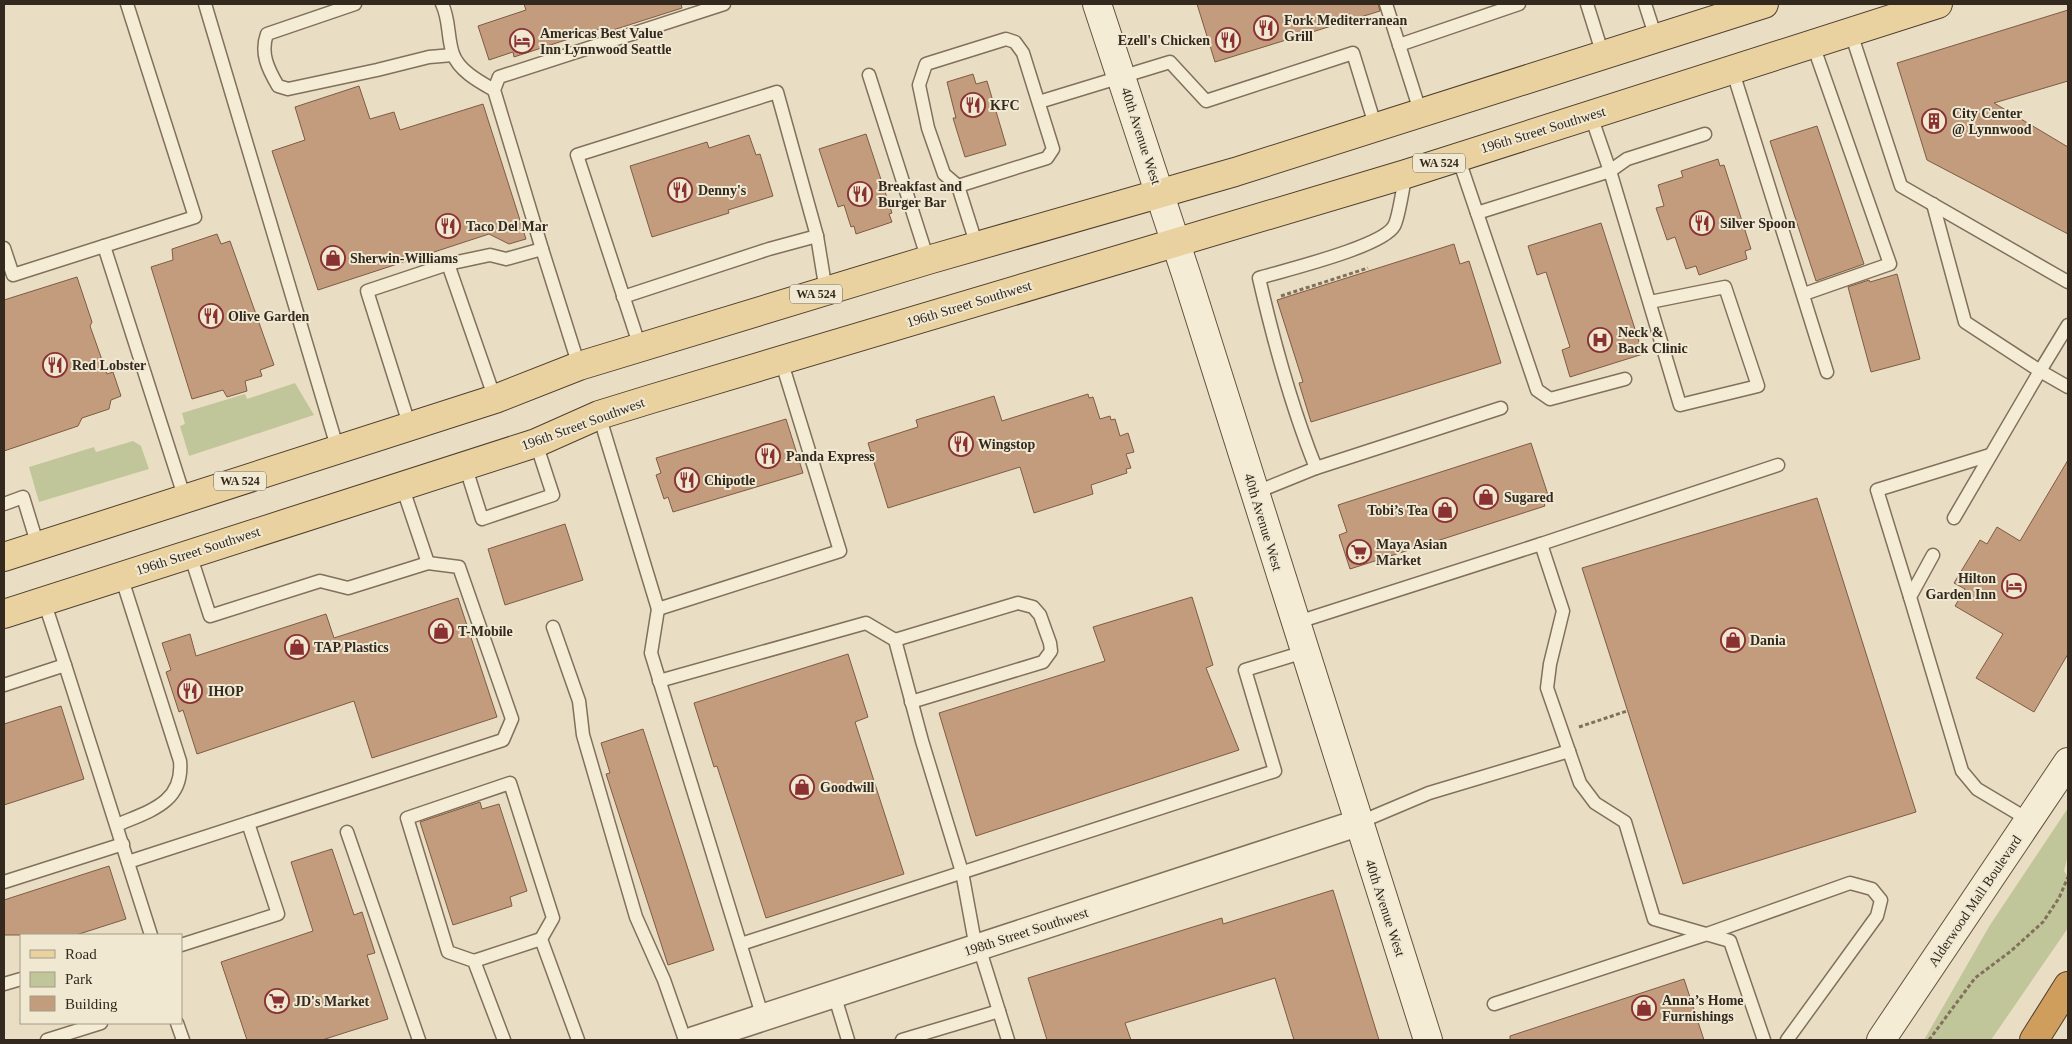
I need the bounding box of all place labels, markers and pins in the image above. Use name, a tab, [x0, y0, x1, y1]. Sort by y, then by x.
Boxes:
place label: Fork Mediterranean Grill	[1284, 13, 1407, 44]
restaurant icon: Fork Mediterranean Grill	[1253, 15, 1279, 41]
place label: Americas Best Value Inn Lynnwood Seattle	[540, 26, 671, 57]
restaurant icon: Ezell's Chicken	[1215, 27, 1241, 53]
hotel icon: Americas Best Value Inn Lynnwood Seattle	[509, 28, 535, 54]
place label: Ezell's Chicken	[1118, 33, 1210, 48]
restaurant icon: KFC	[960, 92, 986, 118]
place label: KFC	[990, 98, 1020, 113]
place label: City Center @ Lynnwood	[1952, 106, 2032, 137]
building icon: City Center @ Lynnwood	[1921, 108, 1947, 134]
restaurant icon: Denny's	[667, 177, 693, 203]
place label: Breakfast and Burger Bar	[878, 179, 962, 210]
restaurant icon: Breakfast and Burger Bar	[847, 181, 873, 207]
place label: Denny's	[698, 183, 747, 198]
restaurant icon: Silver Spoon	[1689, 210, 1715, 236]
restaurant icon: Taco Del Mar	[435, 213, 461, 239]
place label: Silver Spoon	[1720, 216, 1796, 231]
place label: Taco Del Mar	[466, 219, 548, 234]
shop icon: Sherwin-Williams	[320, 245, 346, 271]
place label: Sherwin-Williams	[350, 251, 458, 266]
restaurant icon: Olive Garden	[198, 303, 224, 329]
place label: Olive Garden	[228, 309, 309, 324]
place label: Neck & Back Clinic	[1618, 325, 1688, 356]
hospital icon: Neck & Back Clinic	[1587, 327, 1613, 353]
restaurant icon: Red Lobster	[42, 352, 68, 378]
place label: Red Lobster	[72, 358, 146, 373]
restaurant icon: Wingstop	[948, 431, 974, 457]
place label: Wingstop	[978, 437, 1036, 452]
restaurant icon: Panda Express	[755, 443, 781, 469]
place label: Panda Express	[786, 449, 875, 464]
restaurant icon: Chipotle	[674, 467, 700, 493]
place label: Chipotle	[704, 473, 755, 488]
shop icon: Sugared	[1473, 484, 1499, 510]
place label: Sugared	[1504, 490, 1554, 505]
shop icon: Tobi’s Tea	[1432, 497, 1458, 523]
place label: Tobi’s Tea	[1367, 503, 1428, 518]
place label: Maya Asian Market	[1376, 537, 1447, 568]
supermarket icon: Maya Asian Market	[1346, 539, 1372, 565]
place label: Hilton Garden Inn	[1926, 571, 1996, 602]
hotel icon: Hilton Garden Inn	[2001, 573, 2027, 599]
shop icon: T-Mobile	[428, 618, 454, 644]
place label: T-Mobile	[458, 624, 513, 639]
shop icon: Dania	[1720, 627, 1746, 653]
place label: Dania	[1750, 633, 1786, 648]
shop icon: TAP Plastics	[284, 634, 310, 660]
place label: TAP Plastics	[314, 640, 389, 655]
restaurant icon: IHOP	[177, 678, 203, 704]
place label: IHOP	[208, 684, 244, 699]
shop icon: Goodwill	[789, 774, 815, 800]
place label: Goodwill	[820, 780, 875, 795]
supermarket icon: JD's Market	[264, 988, 290, 1014]
place label: Anna’s Home Furnishings	[1662, 993, 1744, 1024]
place label: JD's Market	[294, 994, 369, 1009]
shop icon: Anna’s Home Furnishings	[1631, 995, 1657, 1021]

